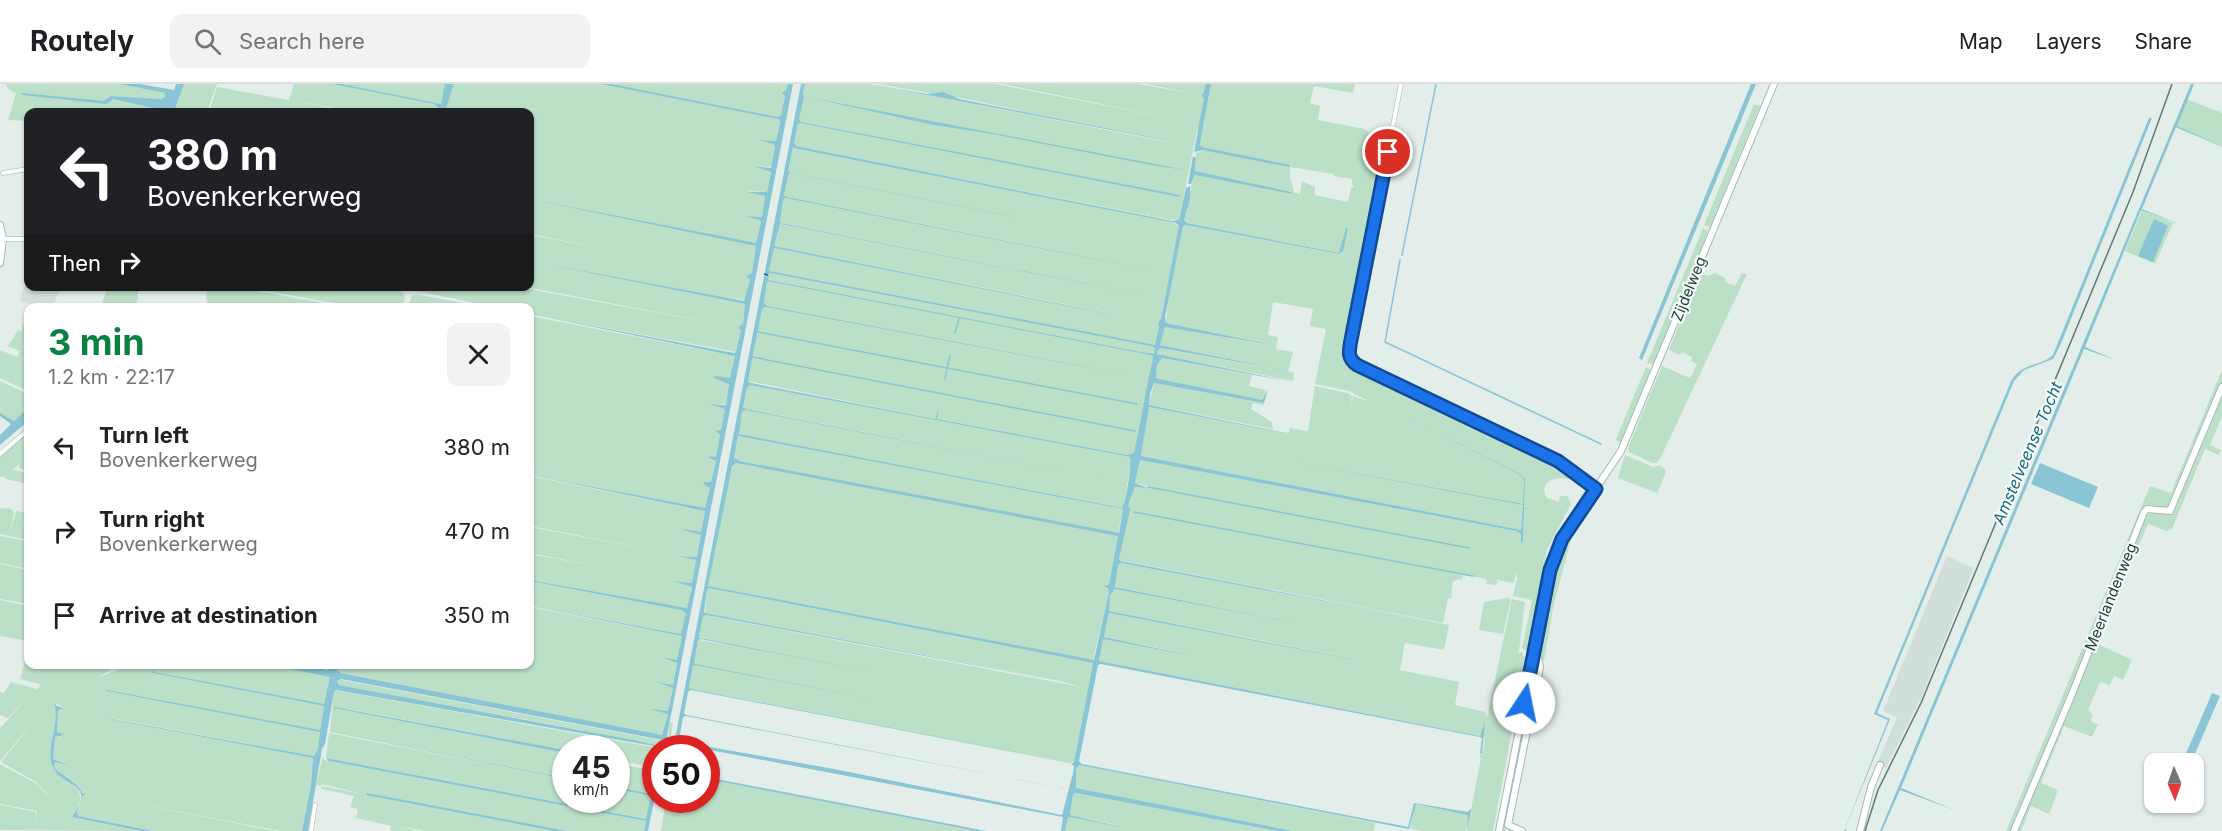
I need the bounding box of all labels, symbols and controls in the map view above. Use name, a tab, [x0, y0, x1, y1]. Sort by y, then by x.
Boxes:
search box	[170, 14, 590, 68]
text: Routely	[30, 24, 134, 58]
icon: search	[191, 25, 224, 58]
text: Search here	[239, 28, 365, 54]
text: Map	[1959, 29, 2003, 54]
text: Layers	[2036, 29, 2102, 54]
text: Share	[2135, 29, 2192, 54]
pin	[1362, 126, 1413, 177]
text: 380 m	[147, 129, 278, 180]
icon: left	[48, 132, 126, 210]
icon: arrive	[1371, 135, 1404, 168]
text: Bovenkerkerweg	[147, 180, 361, 213]
icon: right	[113, 246, 146, 279]
text: Then	[48, 250, 101, 276]
street label: Zijdelweg	[1667, 254, 1710, 324]
text: 3 min	[48, 320, 145, 364]
button: close	[447, 323, 510, 386]
text: 1.2 km · 22:17	[48, 365, 175, 389]
water label: Amstelveense Tocht	[1988, 378, 2066, 528]
text: Turn left	[99, 422, 189, 448]
icon: left	[48, 431, 81, 464]
text: 380 m	[443, 434, 510, 460]
text: Bovenkerkerweg	[99, 448, 258, 472]
text: Turn right	[99, 506, 205, 532]
icon: right	[48, 515, 81, 548]
text: 470 m	[444, 518, 510, 544]
text: Bovenkerkerweg	[99, 532, 258, 556]
street label: Meerlandenweg	[2080, 540, 2141, 653]
icon: arrive	[48, 599, 81, 632]
text: Arrive at destination	[99, 602, 318, 628]
text: 350 m	[444, 602, 510, 628]
position arrow	[1492, 671, 1556, 735]
speed limit sign: 50	[642, 735, 720, 813]
text: 45	[571, 749, 611, 785]
north arrow	[2144, 753, 2204, 813]
map controls	[2144, 753, 2204, 813]
text: km/h	[573, 780, 609, 799]

